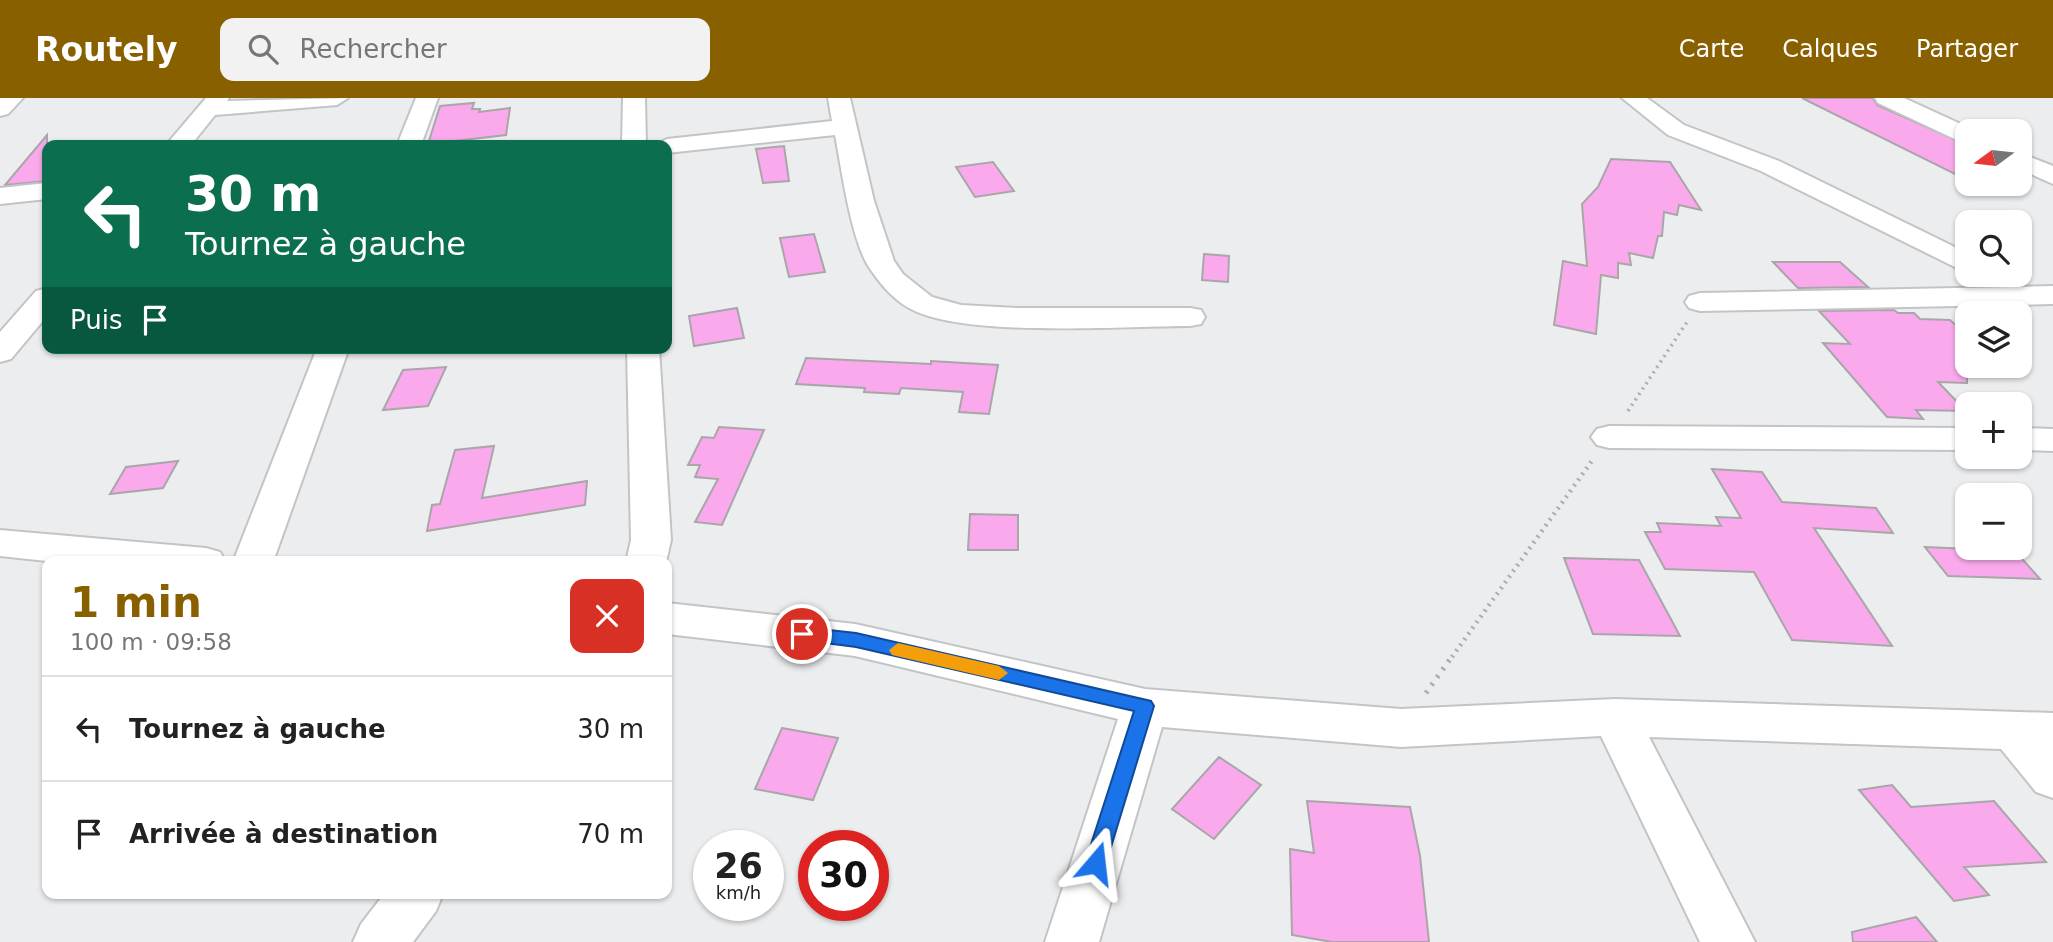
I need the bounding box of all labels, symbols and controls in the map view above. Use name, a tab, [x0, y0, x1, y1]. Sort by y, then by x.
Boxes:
search box	[220, 18, 710, 81]
text: Routely	[35, 30, 178, 69]
icon: search	[244, 30, 282, 68]
text: Rechercher	[300, 34, 447, 64]
text: Carte	[1679, 35, 1744, 63]
text: Calques	[1782, 35, 1878, 63]
text: Partager	[1916, 35, 2018, 63]
north arrow	[1955, 119, 2032, 196]
map controls	[1955, 119, 2032, 560]
text: 30 m	[185, 166, 321, 223]
icon: left	[70, 168, 161, 259]
button: search	[1955, 210, 2032, 287]
text: Tournez à gauche	[185, 225, 466, 263]
icon: arrive	[136, 301, 174, 339]
button: layers	[1955, 301, 2032, 378]
text: Puis	[70, 305, 122, 335]
button: +	[1955, 392, 2032, 469]
button: −	[1955, 483, 2032, 560]
text: 1 min	[70, 578, 202, 627]
button: close	[570, 579, 644, 653]
pin	[772, 604, 832, 664]
icon: arrive	[783, 615, 821, 653]
text: 100 m · 09:58	[70, 629, 232, 655]
icon: left	[70, 710, 108, 748]
text: Tournez à gauche	[129, 714, 386, 744]
text: 30 m	[577, 714, 644, 744]
icon: arrive	[70, 815, 108, 853]
text: Arrivée à destination	[129, 819, 438, 849]
text: 70 m	[577, 819, 644, 849]
position arrow	[1059, 826, 1133, 900]
speed limit sign: 30	[798, 830, 889, 921]
text: 26	[714, 846, 763, 886]
text: km/h	[716, 882, 761, 903]

